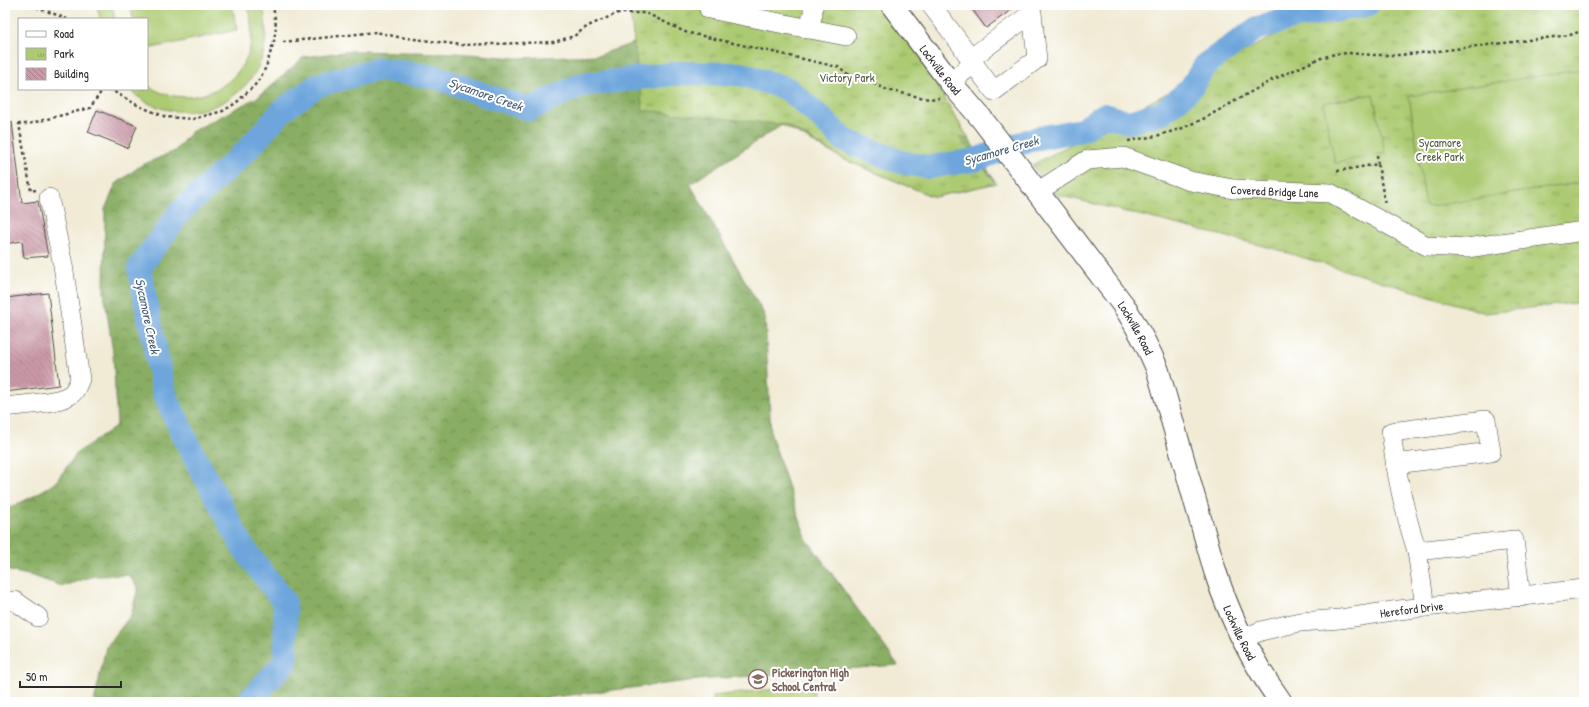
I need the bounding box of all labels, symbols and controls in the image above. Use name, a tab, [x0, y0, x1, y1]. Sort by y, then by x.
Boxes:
legend	[18, 18, 148, 90]
text: Road	[54, 25, 74, 42]
street label: Lockville Road	[916, 41, 966, 98]
text: Park	[54, 45, 74, 62]
text: Building	[54, 65, 89, 82]
park label: Victory Park	[819, 69, 875, 86]
water label: Sycamore Creek	[447, 73, 527, 116]
water label: Sycamore Creek	[962, 130, 1042, 169]
park label: Sycamore Creek Park	[1416, 134, 1464, 165]
street label: Covered Bridge Lane	[1230, 180, 1319, 201]
water label: Sycamore Creek	[131, 277, 165, 357]
street label: Lockville Road	[1114, 297, 1158, 357]
street label: Hereford Drive	[1379, 597, 1444, 621]
street label: Lockville Road	[1220, 603, 1261, 663]
scale bar	[20, 663, 121, 689]
place label: Pickerington High School Central	[772, 664, 850, 695]
text: 50 m	[26, 668, 47, 685]
school or university icon: Pickerington High School Central	[747, 668, 769, 690]

